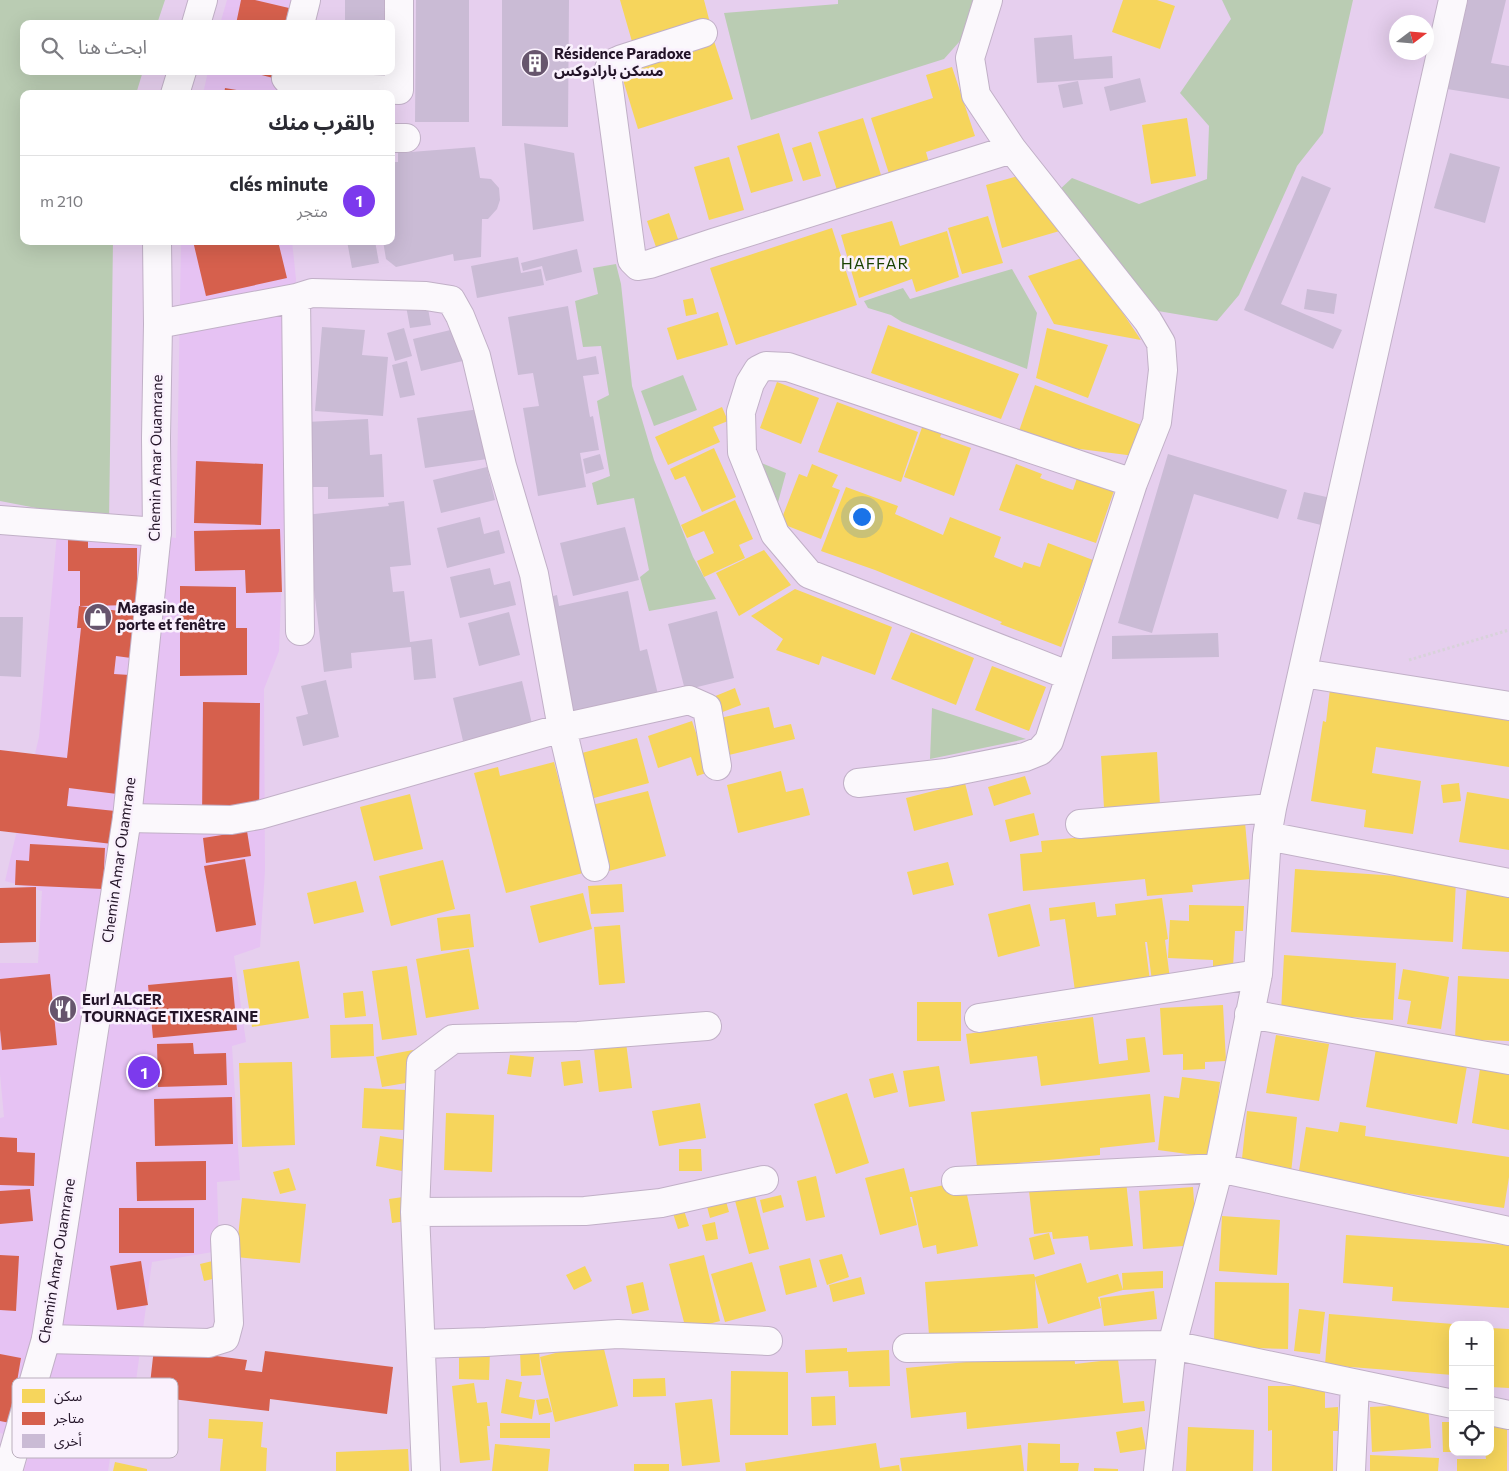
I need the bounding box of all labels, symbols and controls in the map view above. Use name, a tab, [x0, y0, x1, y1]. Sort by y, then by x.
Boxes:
north arrow	[1389, 15, 1434, 60]
search box	[20, 20, 395, 75]
icon: search	[38, 34, 66, 62]
text: ابحث هنا	[78, 35, 147, 58]
place label: Résidence Paradoxe مسكن بارادوكس	[554, 44, 691, 80]
building icon: Résidence Paradoxe مسكن بارادوكس	[520, 48, 550, 78]
text: بالقرب منك	[269, 109, 375, 134]
text: clés minute	[229, 172, 328, 195]
text: 210 m	[40, 191, 83, 210]
text: 1	[355, 191, 363, 210]
text: متجر	[297, 201, 328, 220]
district label: HAFFAR	[841, 253, 909, 272]
street label: Chemin Amar Ouamrane	[145, 374, 165, 542]
your location	[849, 504, 875, 530]
place label: Magasin de porte et fenêtre	[117, 598, 226, 633]
shop icon: Magasin de porte et fenêtre	[83, 602, 113, 632]
street label: Chemin Amar Ouamrane	[97, 776, 139, 944]
place label: Eurl ALGER TOURNAGE TIXESRAINE	[82, 990, 258, 1025]
restaurant icon: Eurl ALGER TOURNAGE TIXESRAINE	[48, 994, 78, 1024]
pin: 1	[128, 1053, 160, 1091]
street label: Chemin Amar Ouamrane	[34, 1177, 78, 1345]
map controls	[1449, 1321, 1494, 1456]
button: +	[1449, 1321, 1494, 1366]
button: −	[1449, 1366, 1494, 1411]
legend	[12, 1378, 178, 1458]
text: سكن	[54, 1387, 82, 1405]
text: متاجر	[53, 1409, 84, 1427]
button: locate	[1449, 1411, 1494, 1456]
text: أخرى	[54, 1432, 82, 1450]

